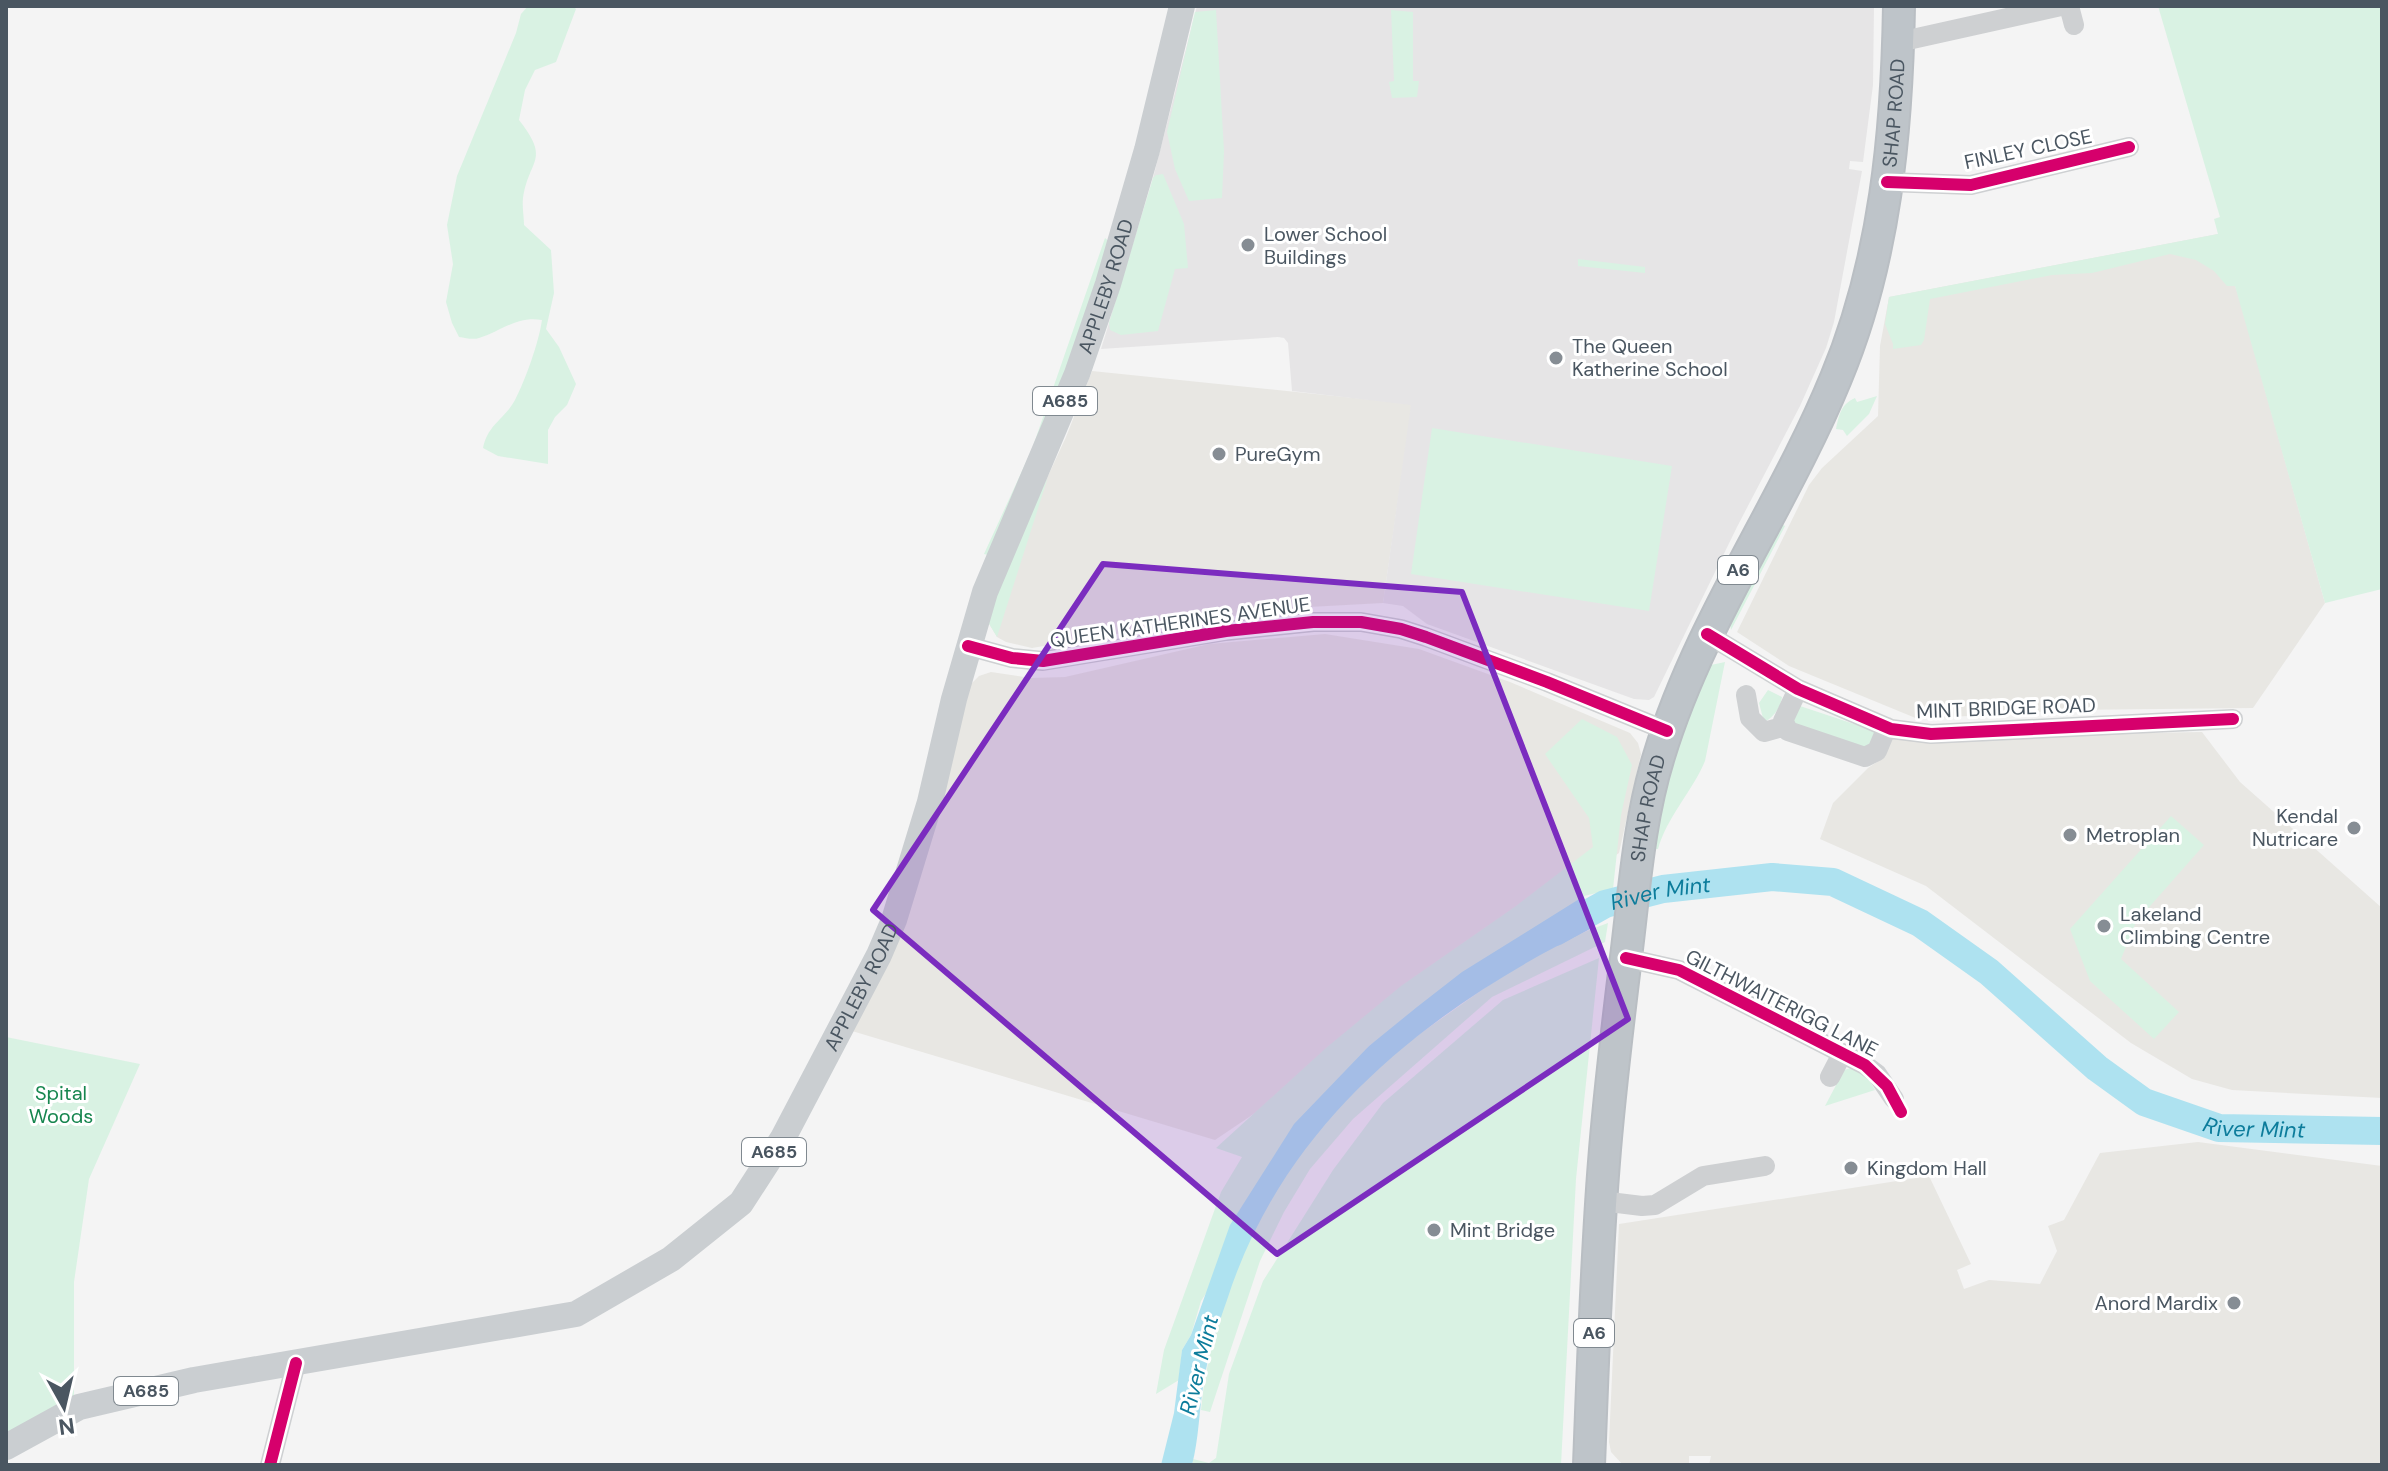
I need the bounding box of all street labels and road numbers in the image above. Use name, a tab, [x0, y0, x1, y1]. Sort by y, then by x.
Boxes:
street label: SHAP ROAD	[1876, 58, 1911, 169]
street label: FINLEY CLOSE	[1962, 123, 2094, 175]
street label: APPLEBY ROAD	[1072, 216, 1139, 357]
road number: A685	[1033, 387, 1097, 415]
road number: A6	[1718, 556, 1758, 584]
street label: QUEEN KATHERINES AVENUE	[1048, 591, 1312, 653]
street label: MINT BRIDGE ROAD	[1916, 692, 2096, 724]
street label: SHAP ROAD	[1624, 751, 1672, 863]
street label: APPLEBY ROAD	[818, 919, 904, 1055]
street label: GILTHWAITERIGG LANE	[1681, 943, 1883, 1063]
road number: A685	[742, 1138, 806, 1166]
road number: A6	[1574, 1319, 1614, 1347]
road number: A685	[114, 1377, 178, 1405]

